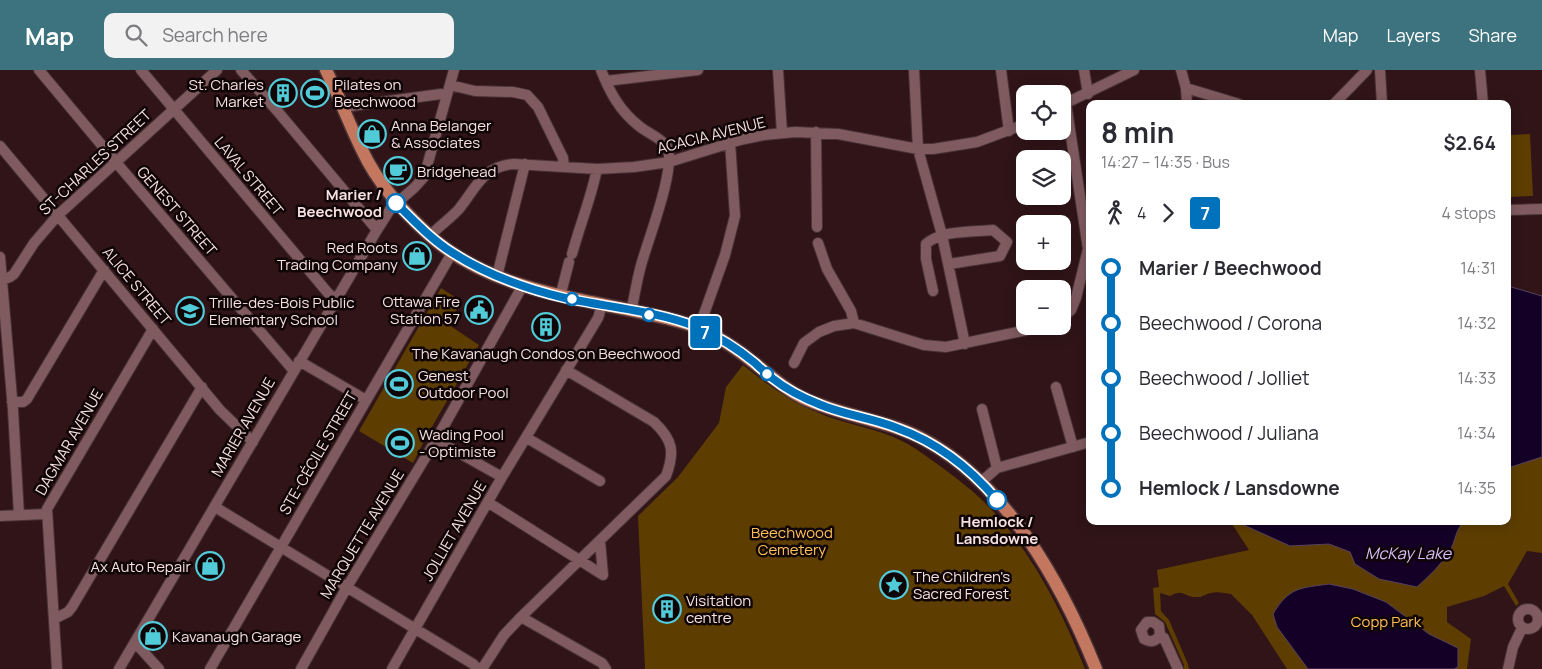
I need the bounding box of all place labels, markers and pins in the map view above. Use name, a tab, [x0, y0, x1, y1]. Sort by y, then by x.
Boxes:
place label: St. Charles Market	[188, 74, 264, 112]
place label: Pilates on Beechwood	[334, 74, 416, 112]
building icon: St. Charles Market	[268, 78, 298, 108]
sports icon: Pilates on Beechwood	[300, 78, 330, 108]
place label: Anna Belanger & Associates	[391, 115, 492, 153]
shop icon: Anna Belanger & Associates	[357, 119, 387, 149]
cafe icon: Bridgehead	[383, 156, 413, 186]
place label: Bridgehead	[417, 161, 496, 182]
place label: Marier / Beechwood	[297, 184, 382, 222]
marker: Marier / Beechwood	[386, 193, 406, 213]
place label: Red Roots Trading Company	[277, 237, 398, 275]
shop icon: Red Roots Trading Company	[402, 241, 432, 271]
place label: Ottawa Fire Station 57	[383, 291, 460, 329]
place label: Trille-des-Bois Public Elementary School	[209, 292, 355, 330]
unlabelled marker	[565, 292, 579, 306]
public building icon: Ottawa Fire Station 57	[464, 295, 494, 325]
school or university icon: Trille-des-Bois Public Elementary School	[175, 296, 205, 326]
unlabelled marker	[642, 308, 656, 322]
building icon: The Kavanaugh Condos on Beechwood	[531, 312, 561, 342]
place label: The Kavanaugh Condos on Beechwood	[412, 343, 680, 364]
place label: Genest Outdoor Pool	[418, 365, 509, 403]
unlabelled marker	[760, 367, 774, 381]
sports icon: Genest Outdoor Pool	[384, 369, 414, 399]
place label: Wading Pool - Optimiste	[419, 424, 504, 462]
sports icon: Wading Pool - Optimiste	[385, 428, 415, 458]
marker: Hemlock / Lansdowne	[987, 490, 1007, 510]
place label: Hemlock / Lansdowne	[956, 511, 1038, 549]
shop icon: Ax Auto Repair	[195, 551, 225, 581]
place label: Ax Auto Repair	[90, 556, 192, 577]
place label: The Children's Sacred Forest	[913, 566, 1010, 604]
place icon: The Children's Sacred Forest	[879, 570, 909, 600]
place label: Visitation centre	[686, 590, 751, 628]
building icon: Visitation centre	[652, 594, 682, 624]
shop icon: Kavanaugh Garage	[138, 621, 168, 651]
place label: Kavanaugh Garage	[172, 626, 302, 647]

